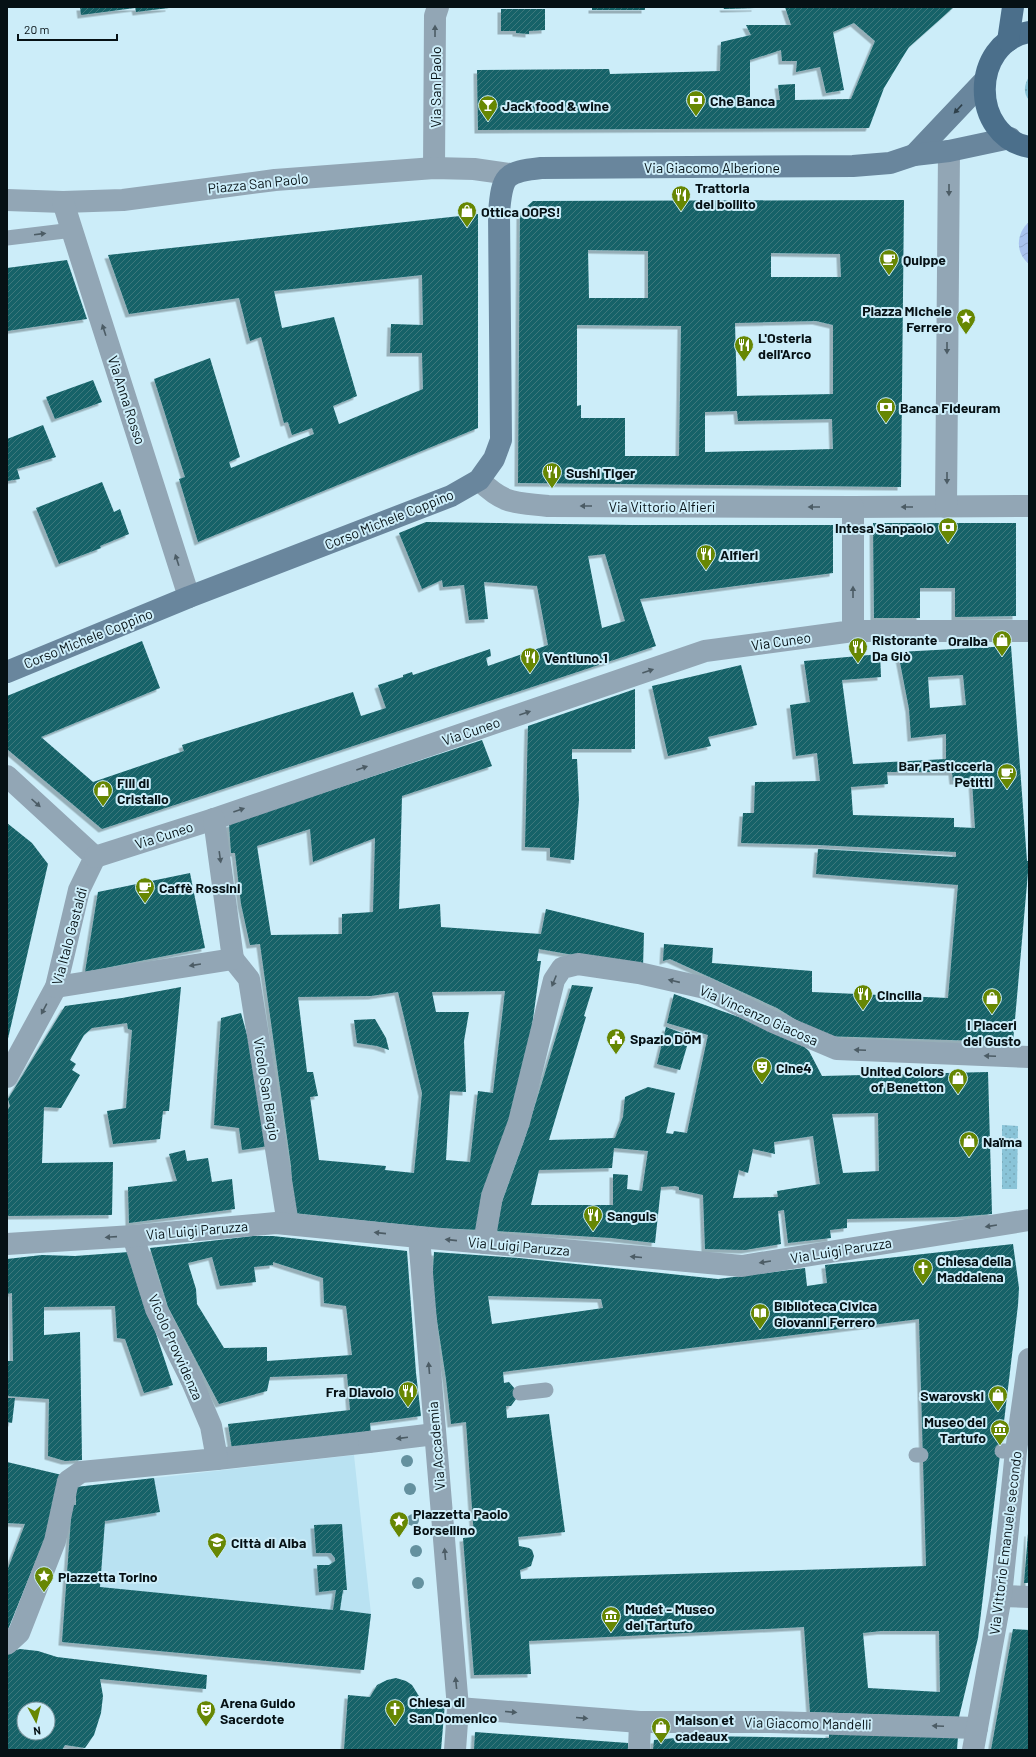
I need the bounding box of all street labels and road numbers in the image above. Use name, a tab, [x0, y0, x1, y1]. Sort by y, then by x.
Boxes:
street label: Via San Paolo	[427, 46, 444, 128]
street label: Via Giacomo Alberione	[644, 159, 780, 176]
street label: Piazza San Paolo	[207, 169, 309, 197]
street label: Via Anna Rosso	[105, 353, 149, 447]
street label: Corso Michele Coppino	[322, 485, 456, 553]
street label: Via Vittorio Alfieri	[609, 498, 715, 515]
street label: Corso Michele Coppino	[21, 604, 155, 672]
street label: Via Cuneo	[750, 628, 812, 654]
street label: Via Cuneo	[440, 713, 502, 749]
street label: Via Cuneo	[133, 818, 195, 852]
street label: Via Italo Gastaldi	[48, 885, 90, 987]
street label: Via Vincenzo Giacosa	[697, 981, 821, 1049]
street label: Vicolo San Biagio	[250, 1036, 284, 1142]
street label: Via Luigi Paruzza	[145, 1217, 249, 1243]
street label: Via Luigi Paruzza	[467, 1233, 571, 1259]
street label: Via Luigi Paruzza	[789, 1234, 893, 1266]
street label: Vicolo Provvidenza	[145, 1292, 207, 1402]
street label: Via Accademia	[424, 1401, 448, 1491]
street label: Via Vittorio Emanuele secondo	[985, 1450, 1025, 1636]
street label: Via Giacomo Mandelli	[744, 1713, 872, 1733]

